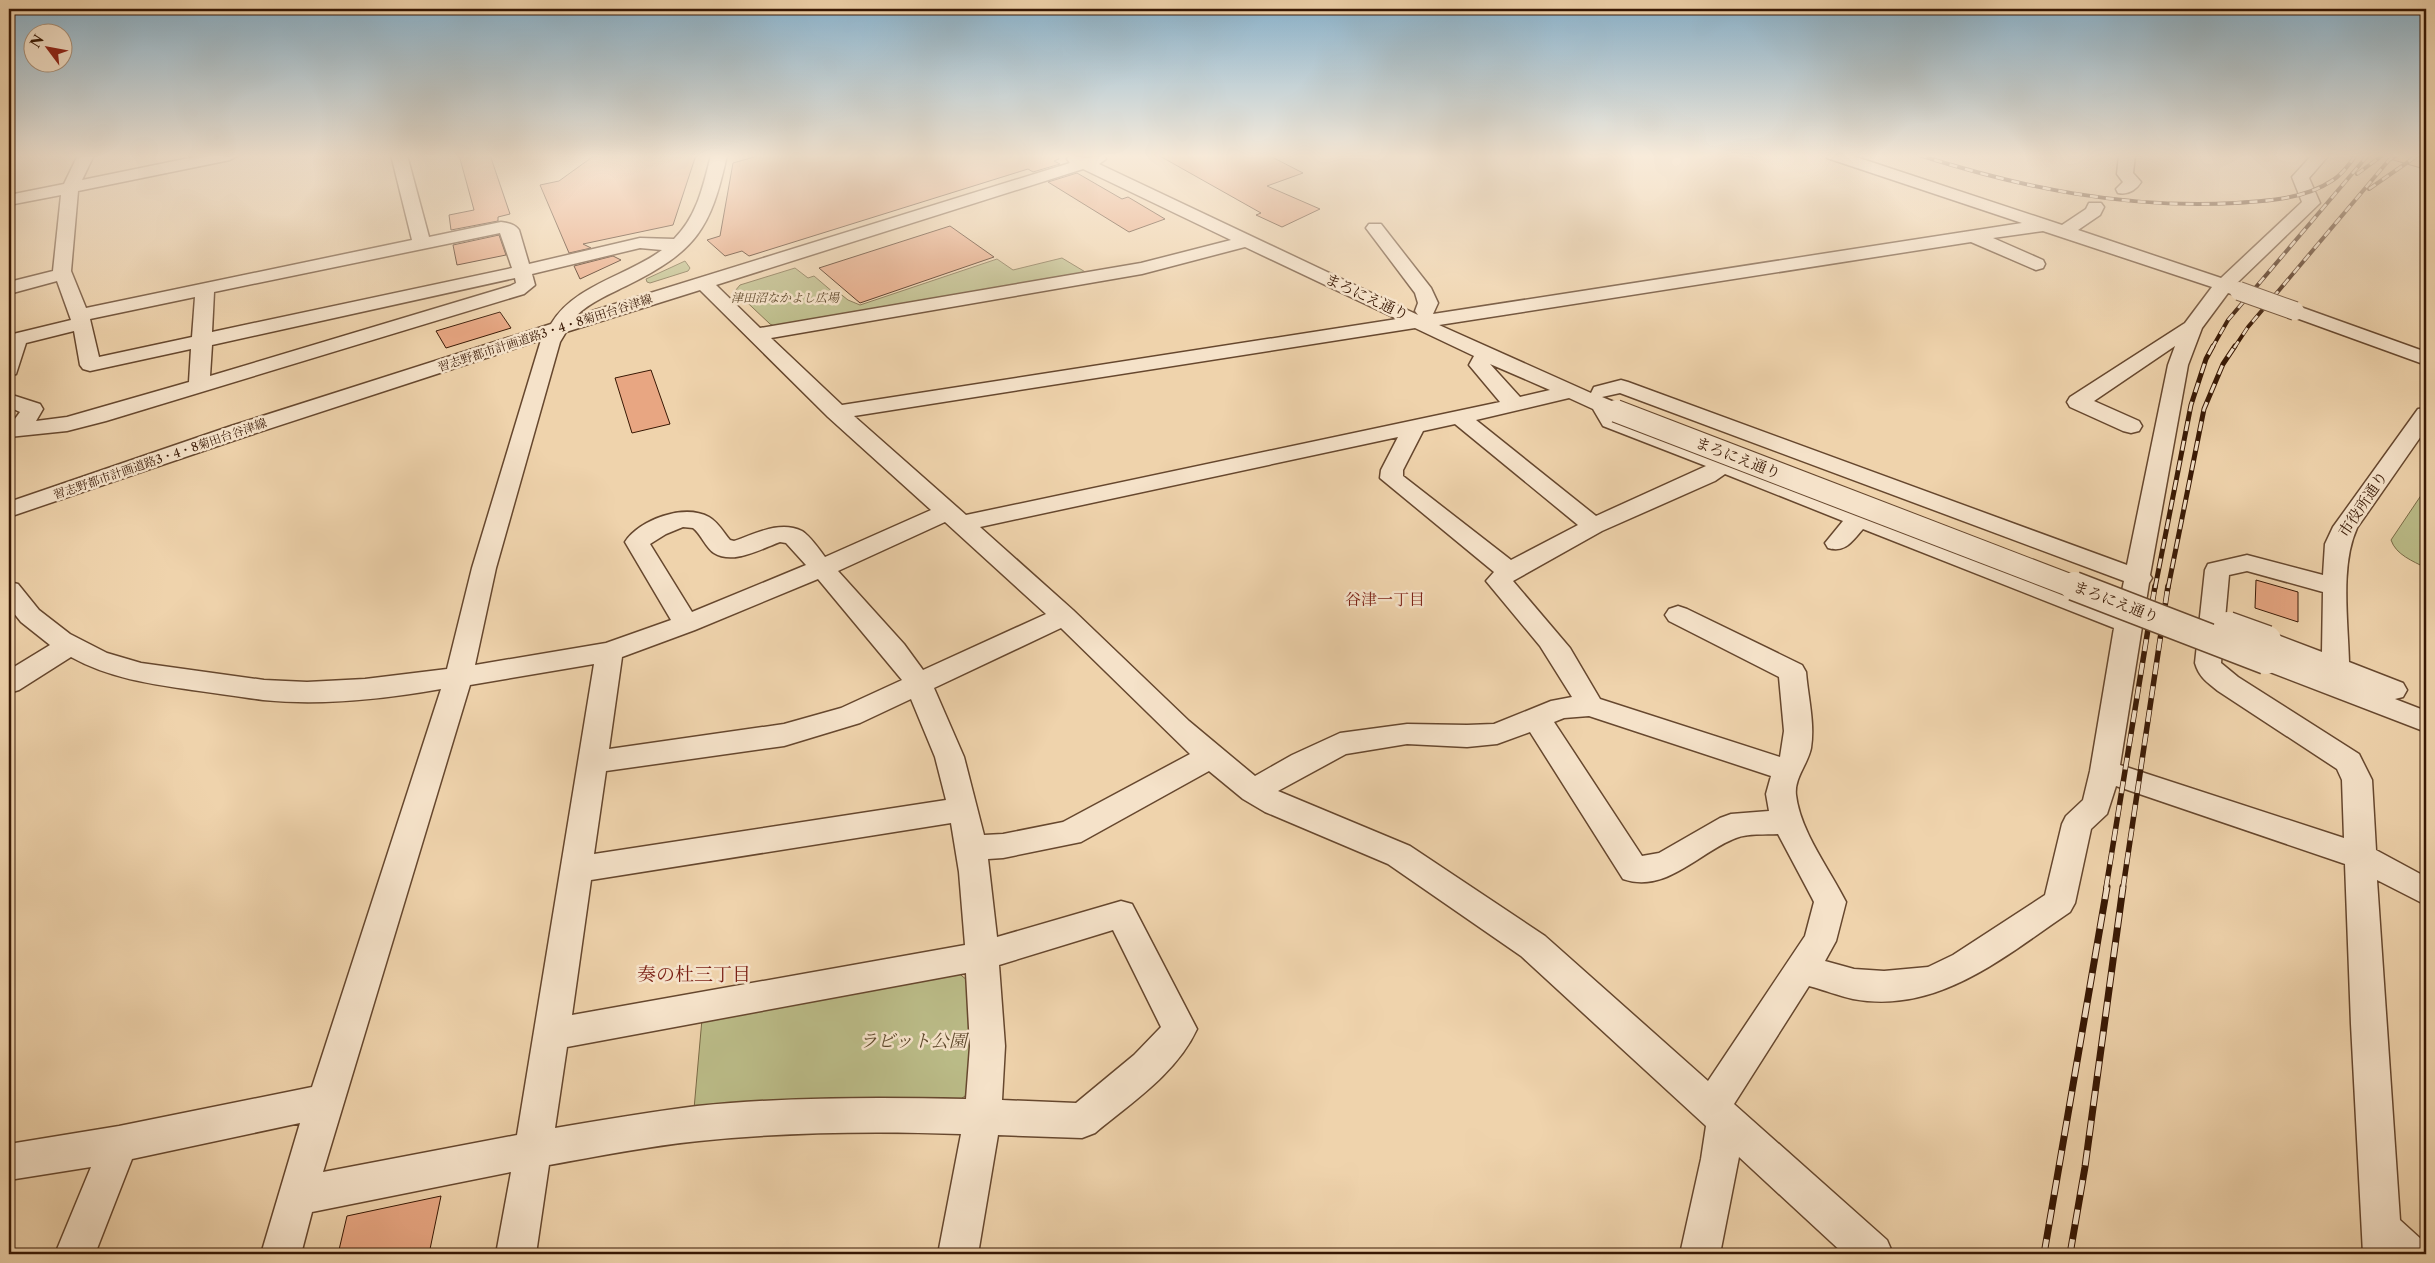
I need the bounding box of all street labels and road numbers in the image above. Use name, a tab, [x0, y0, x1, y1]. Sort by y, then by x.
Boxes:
street label: まろにえ通り	[1322, 269, 1412, 324]
street label: 習志野都市計画道路3・4・8菊田台谷津線	[436, 291, 654, 374]
street label: 習志野都市計画道路3・4・8菊田台谷津線	[51, 415, 268, 502]
street label: まろにえ通り	[1693, 433, 1784, 483]
street label: 市役所通り	[2334, 467, 2391, 540]
street label: まろにえ通り	[2071, 577, 2162, 627]

